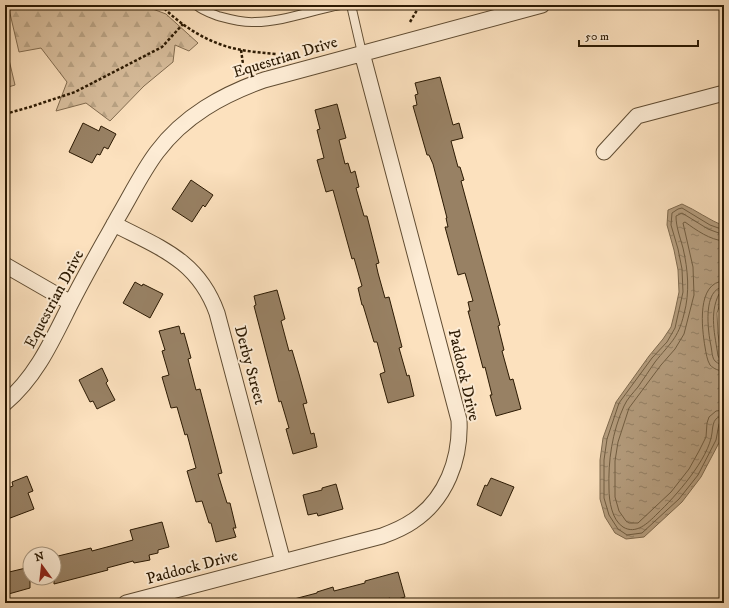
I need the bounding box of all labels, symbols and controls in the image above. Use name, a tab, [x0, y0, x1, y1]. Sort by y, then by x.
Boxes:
scale bar	[579, 22, 698, 48]
text: 50 m	[585, 29, 609, 44]
street label: Equestrian Drive	[230, 31, 340, 82]
street label: Equestrian Drive	[20, 246, 88, 352]
street label: Derby Street	[230, 323, 270, 407]
street label: Paddock Drive	[444, 327, 484, 423]
street label: Paddock Drive	[144, 545, 240, 589]
north arrow	[22, 546, 62, 586]
text: N	[33, 549, 46, 565]

